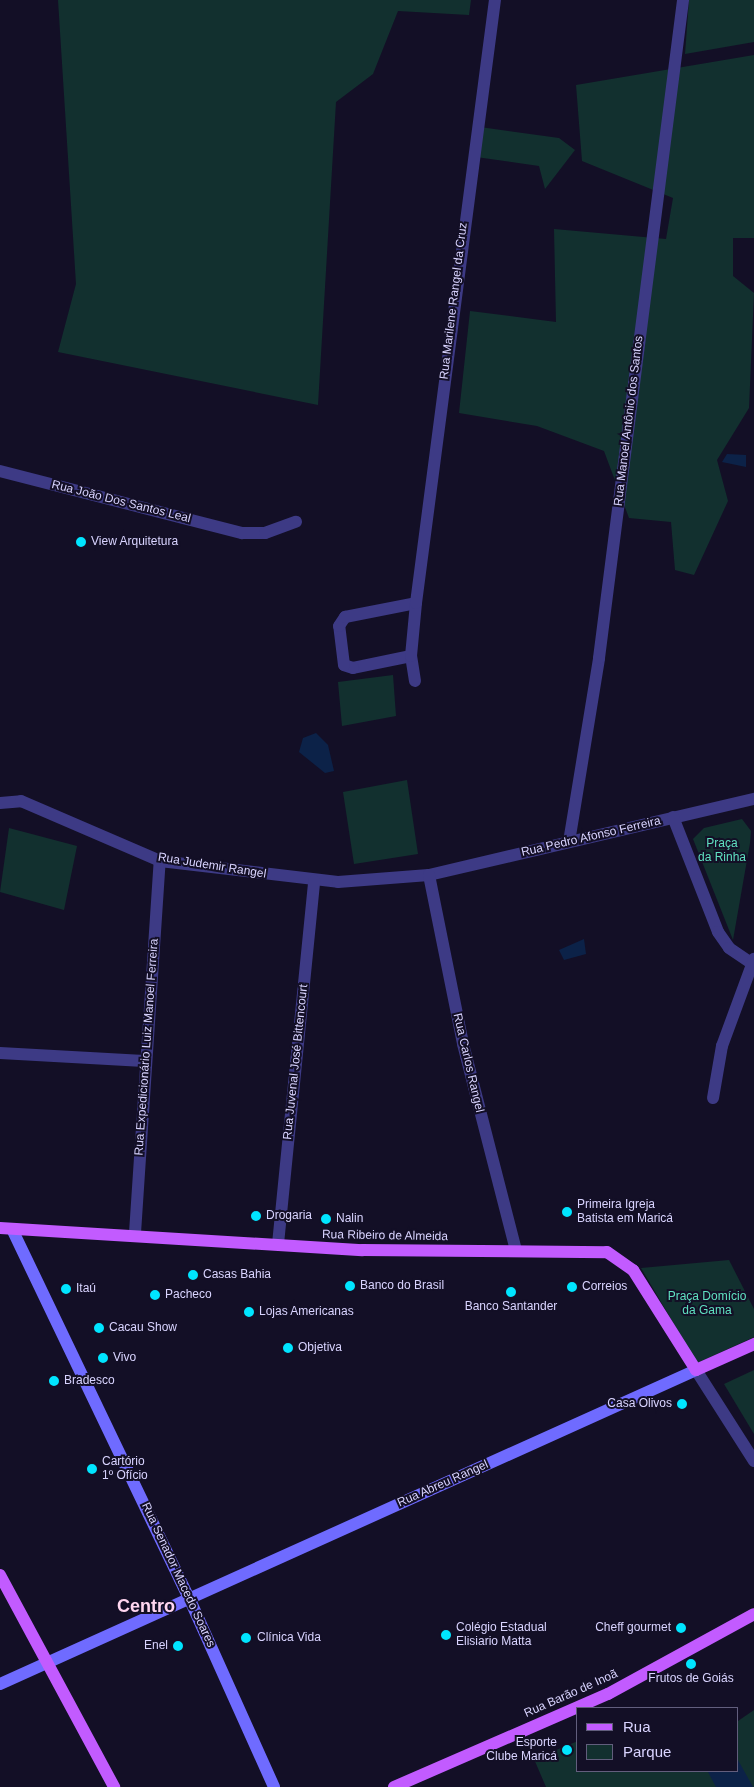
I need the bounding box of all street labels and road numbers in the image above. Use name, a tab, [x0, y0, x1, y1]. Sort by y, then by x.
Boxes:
street label: Rua Marilene Rangel da Cruz	[437, 222, 471, 380]
street label: Rua Manoel Antônio dos Santos	[611, 335, 647, 507]
street label: Rua João Dos Santos Leal	[50, 478, 192, 526]
street label: Rua Pedro Afonso Ferreira	[520, 814, 662, 860]
street label: Rua Judemir Rangel	[157, 850, 267, 882]
street label: Rua Expedicionário Luiz Manoel Ferreira	[132, 938, 162, 1156]
street label: Rua Juvenal José Bittencourt	[281, 984, 311, 1140]
street label: Rua Carlos Rangel	[450, 1012, 486, 1114]
street label: Rua Ribeiro de Almeida	[322, 1228, 448, 1244]
street label: Rua Abreu Rangel	[395, 1457, 491, 1511]
street label: Rua Senador Macedo Soares	[138, 1500, 218, 1650]
street label: Rua Barão de Inoã	[522, 1667, 620, 1721]

